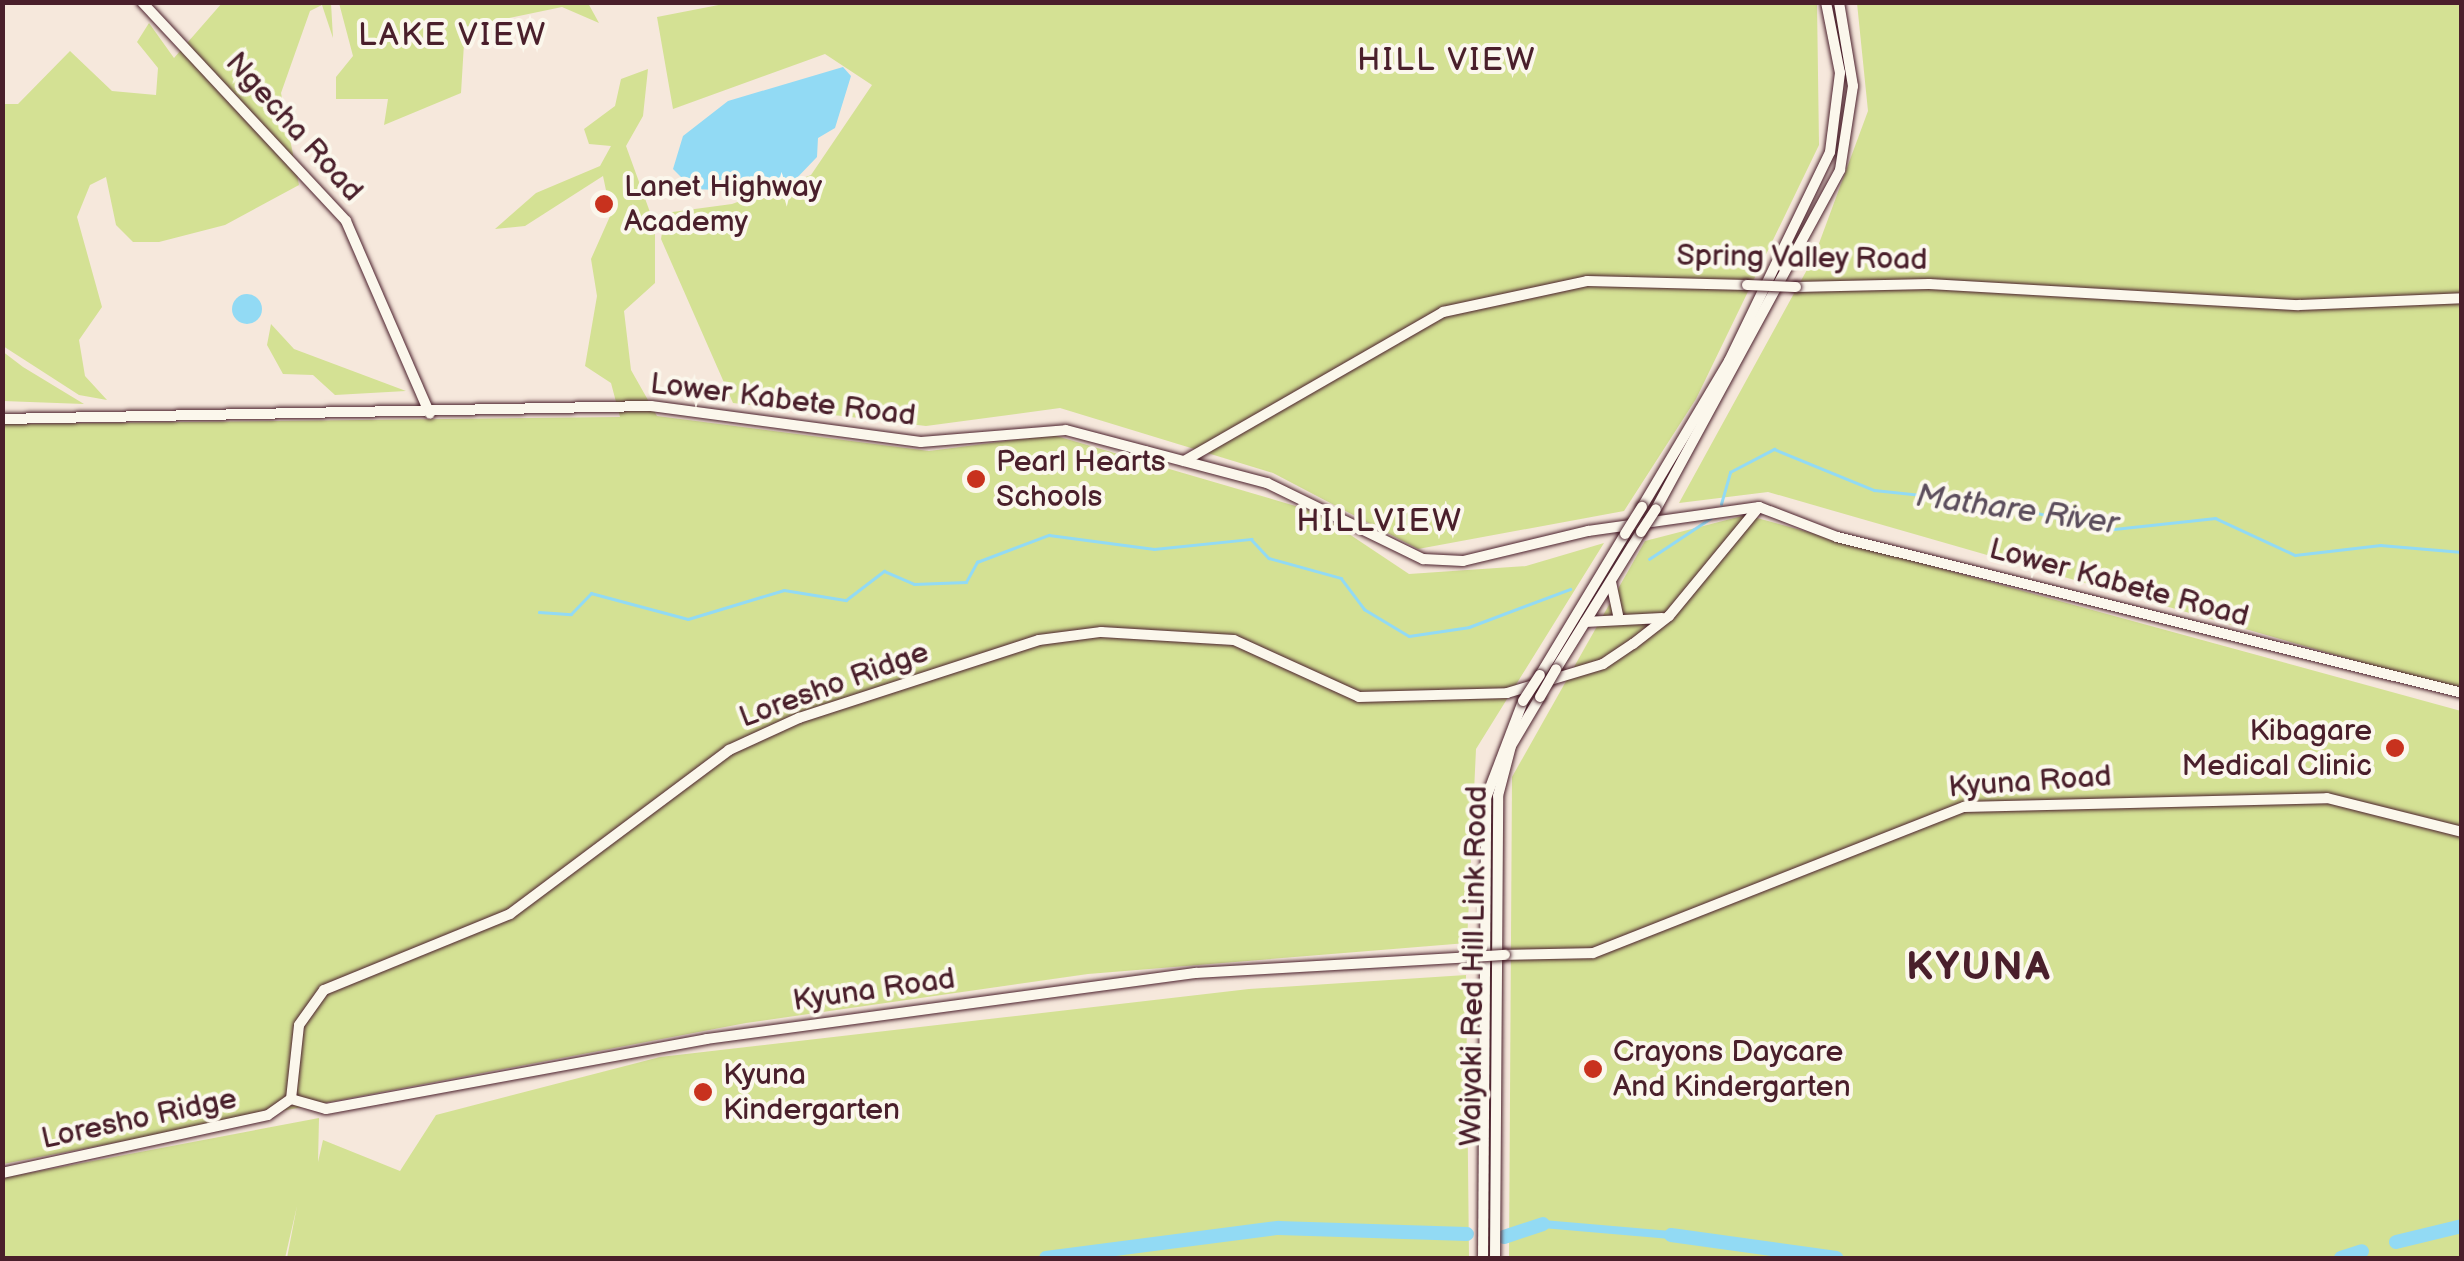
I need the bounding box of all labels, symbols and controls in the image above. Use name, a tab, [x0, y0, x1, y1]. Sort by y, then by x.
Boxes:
district label: LAKE VIEW	[358, 17, 548, 55]
district label: HILL VIEW	[1356, 42, 1538, 80]
street label: Ngecha Road	[218, 45, 370, 209]
place label: Lanet Highway Academy	[624, 169, 822, 240]
marker: Lanet Highway Academy	[593, 193, 615, 215]
street label: Spring Valley Road	[1675, 238, 1929, 278]
street label: Lower Kabete Road	[648, 366, 918, 434]
place label: Pearl Hearts Schools	[996, 444, 1166, 514]
marker: Pearl Hearts Schools	[965, 468, 987, 490]
water label: Mathare River	[1913, 478, 2121, 544]
district label: HILLVIEW	[1296, 503, 1464, 541]
street label: Lower Kabete Road	[1985, 531, 2253, 635]
street label: Loresho Ridge	[734, 634, 934, 736]
place label: Kibagare Medical Clinic	[2181, 713, 2372, 784]
marker: Kibagare Medical Clinic	[2382, 735, 2408, 761]
street label: Kyuna Road	[1947, 758, 2113, 806]
street label: Waiyaki Red Hill Link Road	[1453, 785, 1495, 1147]
district label: KYUNA	[1906, 943, 2052, 991]
street label: Kyuna Road	[791, 961, 957, 1019]
place label: Crayons Daycare And Kindergarten	[1613, 1034, 1851, 1104]
place label: Kyuna Kindergarten	[723, 1057, 900, 1128]
marker: Crayons Daycare And Kindergarten	[1582, 1058, 1604, 1080]
street label: Loresho Ridge	[38, 1081, 240, 1157]
marker: Kyuna Kindergarten	[692, 1081, 714, 1103]

